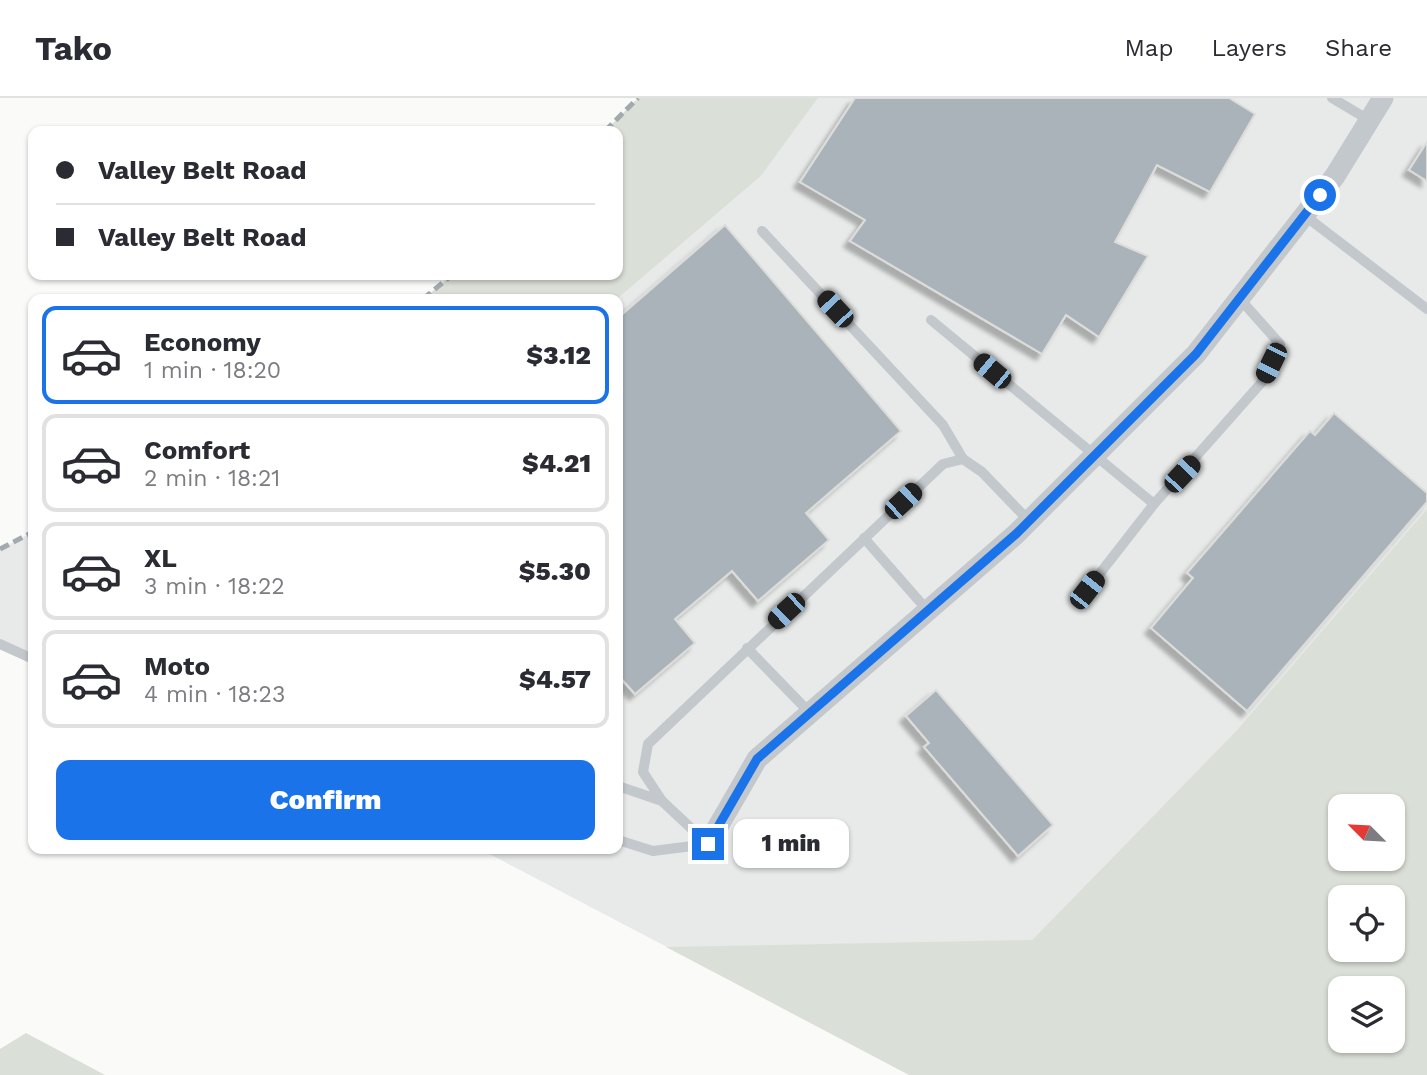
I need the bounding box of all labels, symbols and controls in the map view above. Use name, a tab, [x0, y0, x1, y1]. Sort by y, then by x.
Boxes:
text: Tako	[35, 29, 112, 68]
text: Map	[1125, 34, 1173, 62]
text: Layers	[1211, 34, 1287, 62]
text: Share	[1325, 34, 1392, 62]
text: Valley Belt Road	[98, 155, 307, 185]
route start	[1304, 179, 1336, 211]
text: Valley Belt Road	[98, 222, 307, 252]
car	[813, 286, 858, 332]
icon: car	[60, 324, 123, 387]
text: Economy	[144, 327, 261, 357]
text: $3.12	[526, 340, 591, 370]
car	[1253, 340, 1290, 386]
car	[970, 349, 1015, 393]
text: 1 min · 18:20	[144, 357, 281, 384]
icon: car	[60, 432, 123, 495]
text: Comfort	[144, 435, 250, 465]
text: $4.21	[522, 448, 591, 478]
car	[1160, 451, 1205, 497]
text: 2 min · 18:21	[144, 465, 280, 492]
car	[881, 479, 926, 523]
icon: car	[60, 540, 123, 603]
text: XL	[144, 543, 177, 573]
text: $5.30	[519, 556, 591, 586]
car	[1066, 567, 1109, 613]
text: 3 min · 18:22	[144, 573, 285, 600]
car	[764, 589, 809, 633]
icon: car	[60, 648, 123, 711]
text: Moto	[144, 651, 210, 681]
text: $4.57	[519, 664, 591, 694]
text: 4 min · 18:23	[144, 681, 285, 708]
button: Confirm	[56, 760, 595, 840]
north arrow	[1328, 794, 1405, 872]
map controls	[1328, 794, 1405, 1053]
callout: 1 min	[732, 820, 848, 868]
route end	[692, 828, 724, 860]
text: 1 min	[761, 830, 821, 857]
button: locate	[1328, 885, 1405, 962]
button: layers	[1328, 976, 1405, 1053]

